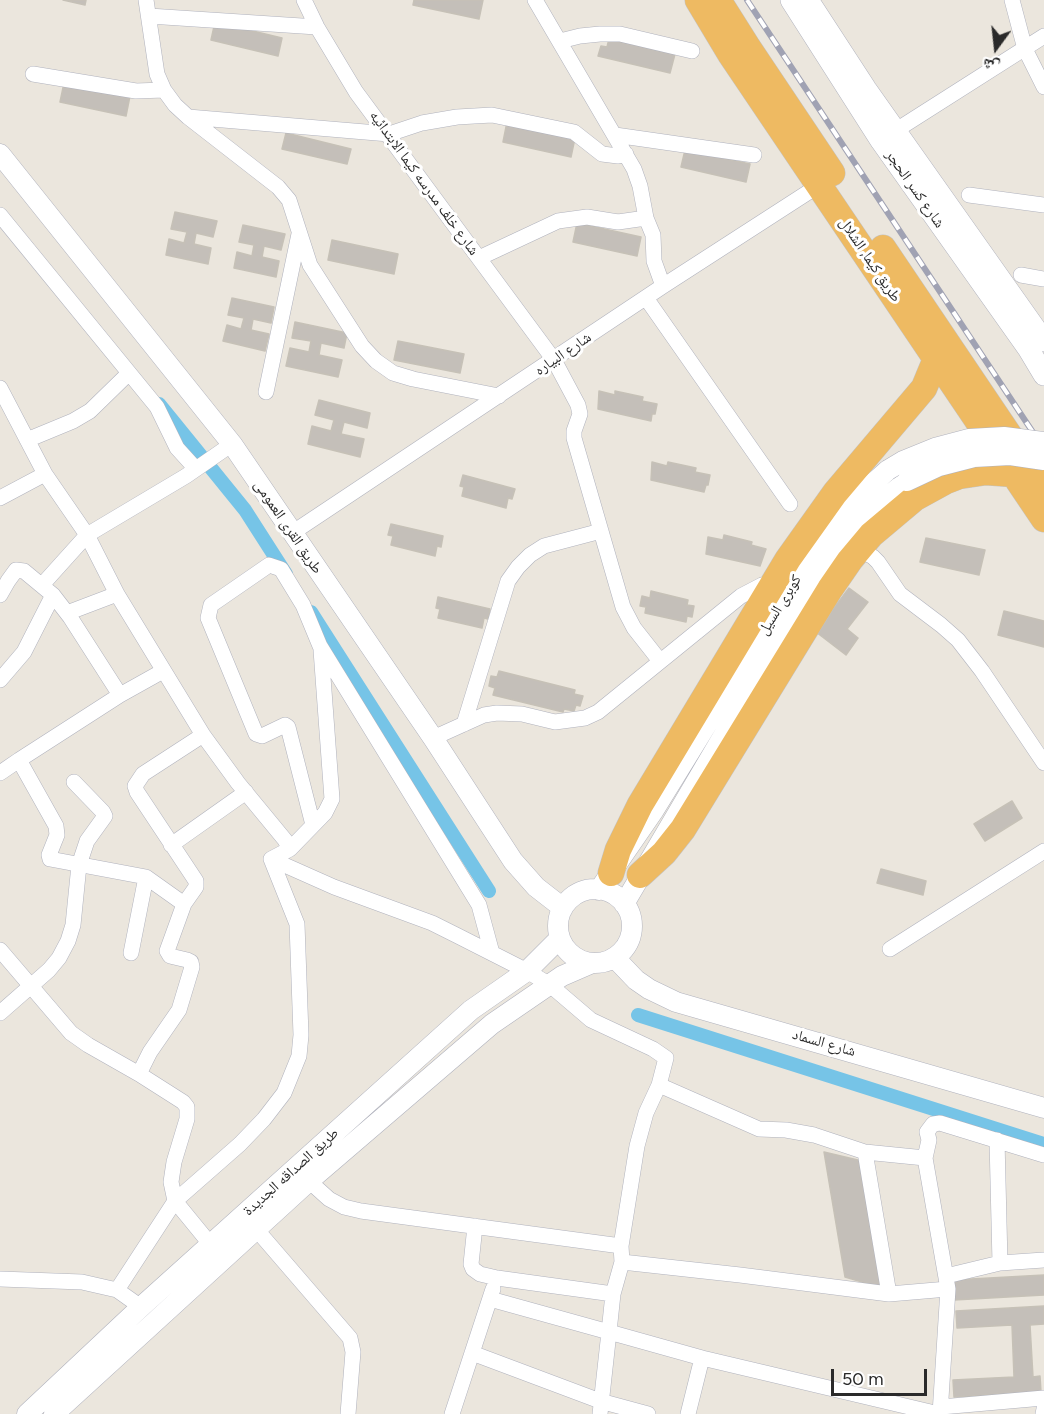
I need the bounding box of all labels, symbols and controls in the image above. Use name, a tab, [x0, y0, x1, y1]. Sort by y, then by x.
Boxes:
north arrow	[966, 18, 1026, 78]
text: ش	[981, 54, 1002, 77]
street label: شارع خلف مدرسه كيما الابتدائيه	[365, 107, 483, 259]
street label: شارع كسر الحجر	[882, 147, 948, 231]
street label: طريق كيما, الشلال	[835, 214, 905, 306]
street label: شارع البياره	[531, 329, 595, 379]
street label: طريق القرى العمومى	[250, 477, 326, 577]
street label: كوبرى السيل	[755, 572, 805, 638]
street label: شارع السماد	[790, 1025, 858, 1061]
street label: طريق الصداقه الجديدة	[239, 1124, 343, 1220]
scale bar	[834, 1357, 930, 1395]
text: 50 m	[842, 1368, 884, 1390]

